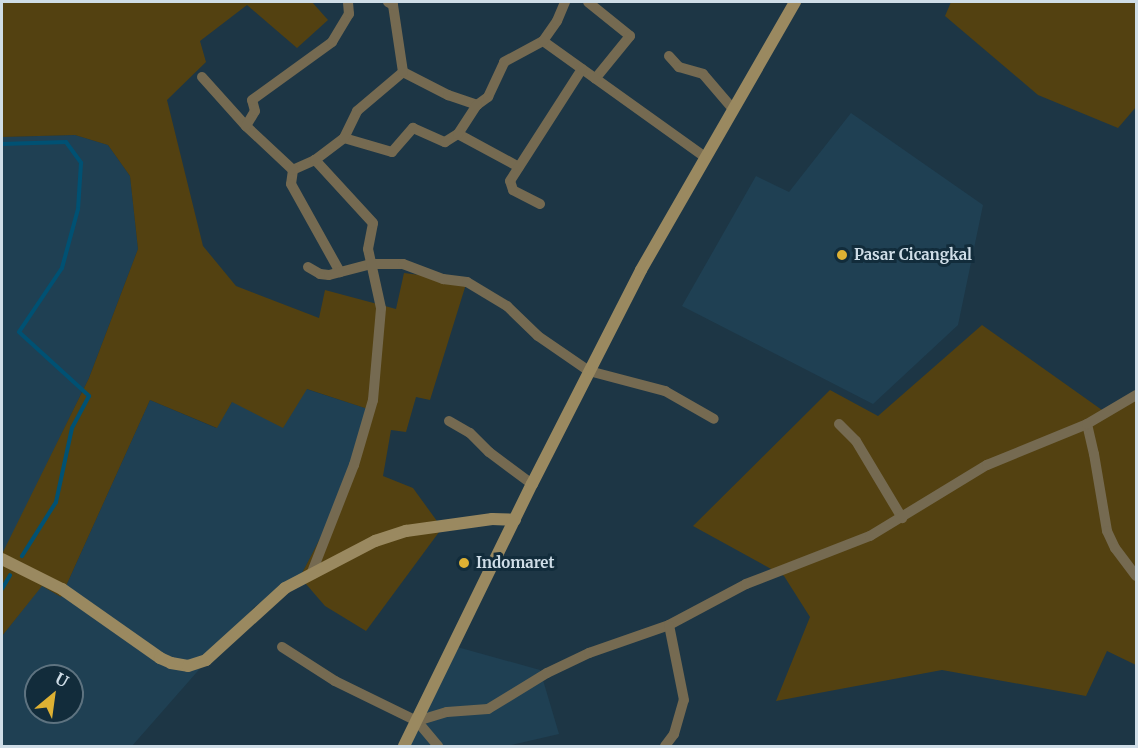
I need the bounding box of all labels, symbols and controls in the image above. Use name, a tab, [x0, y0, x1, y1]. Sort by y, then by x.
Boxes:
place label: Pasar Cicangkal	[854, 246, 972, 264]
marker: Pasar Cicangkal	[835, 248, 849, 262]
place label: Indomaret	[476, 554, 555, 572]
marker: Indomaret	[457, 556, 471, 570]
north arrow	[24, 664, 84, 724]
text: U	[52, 668, 72, 692]

